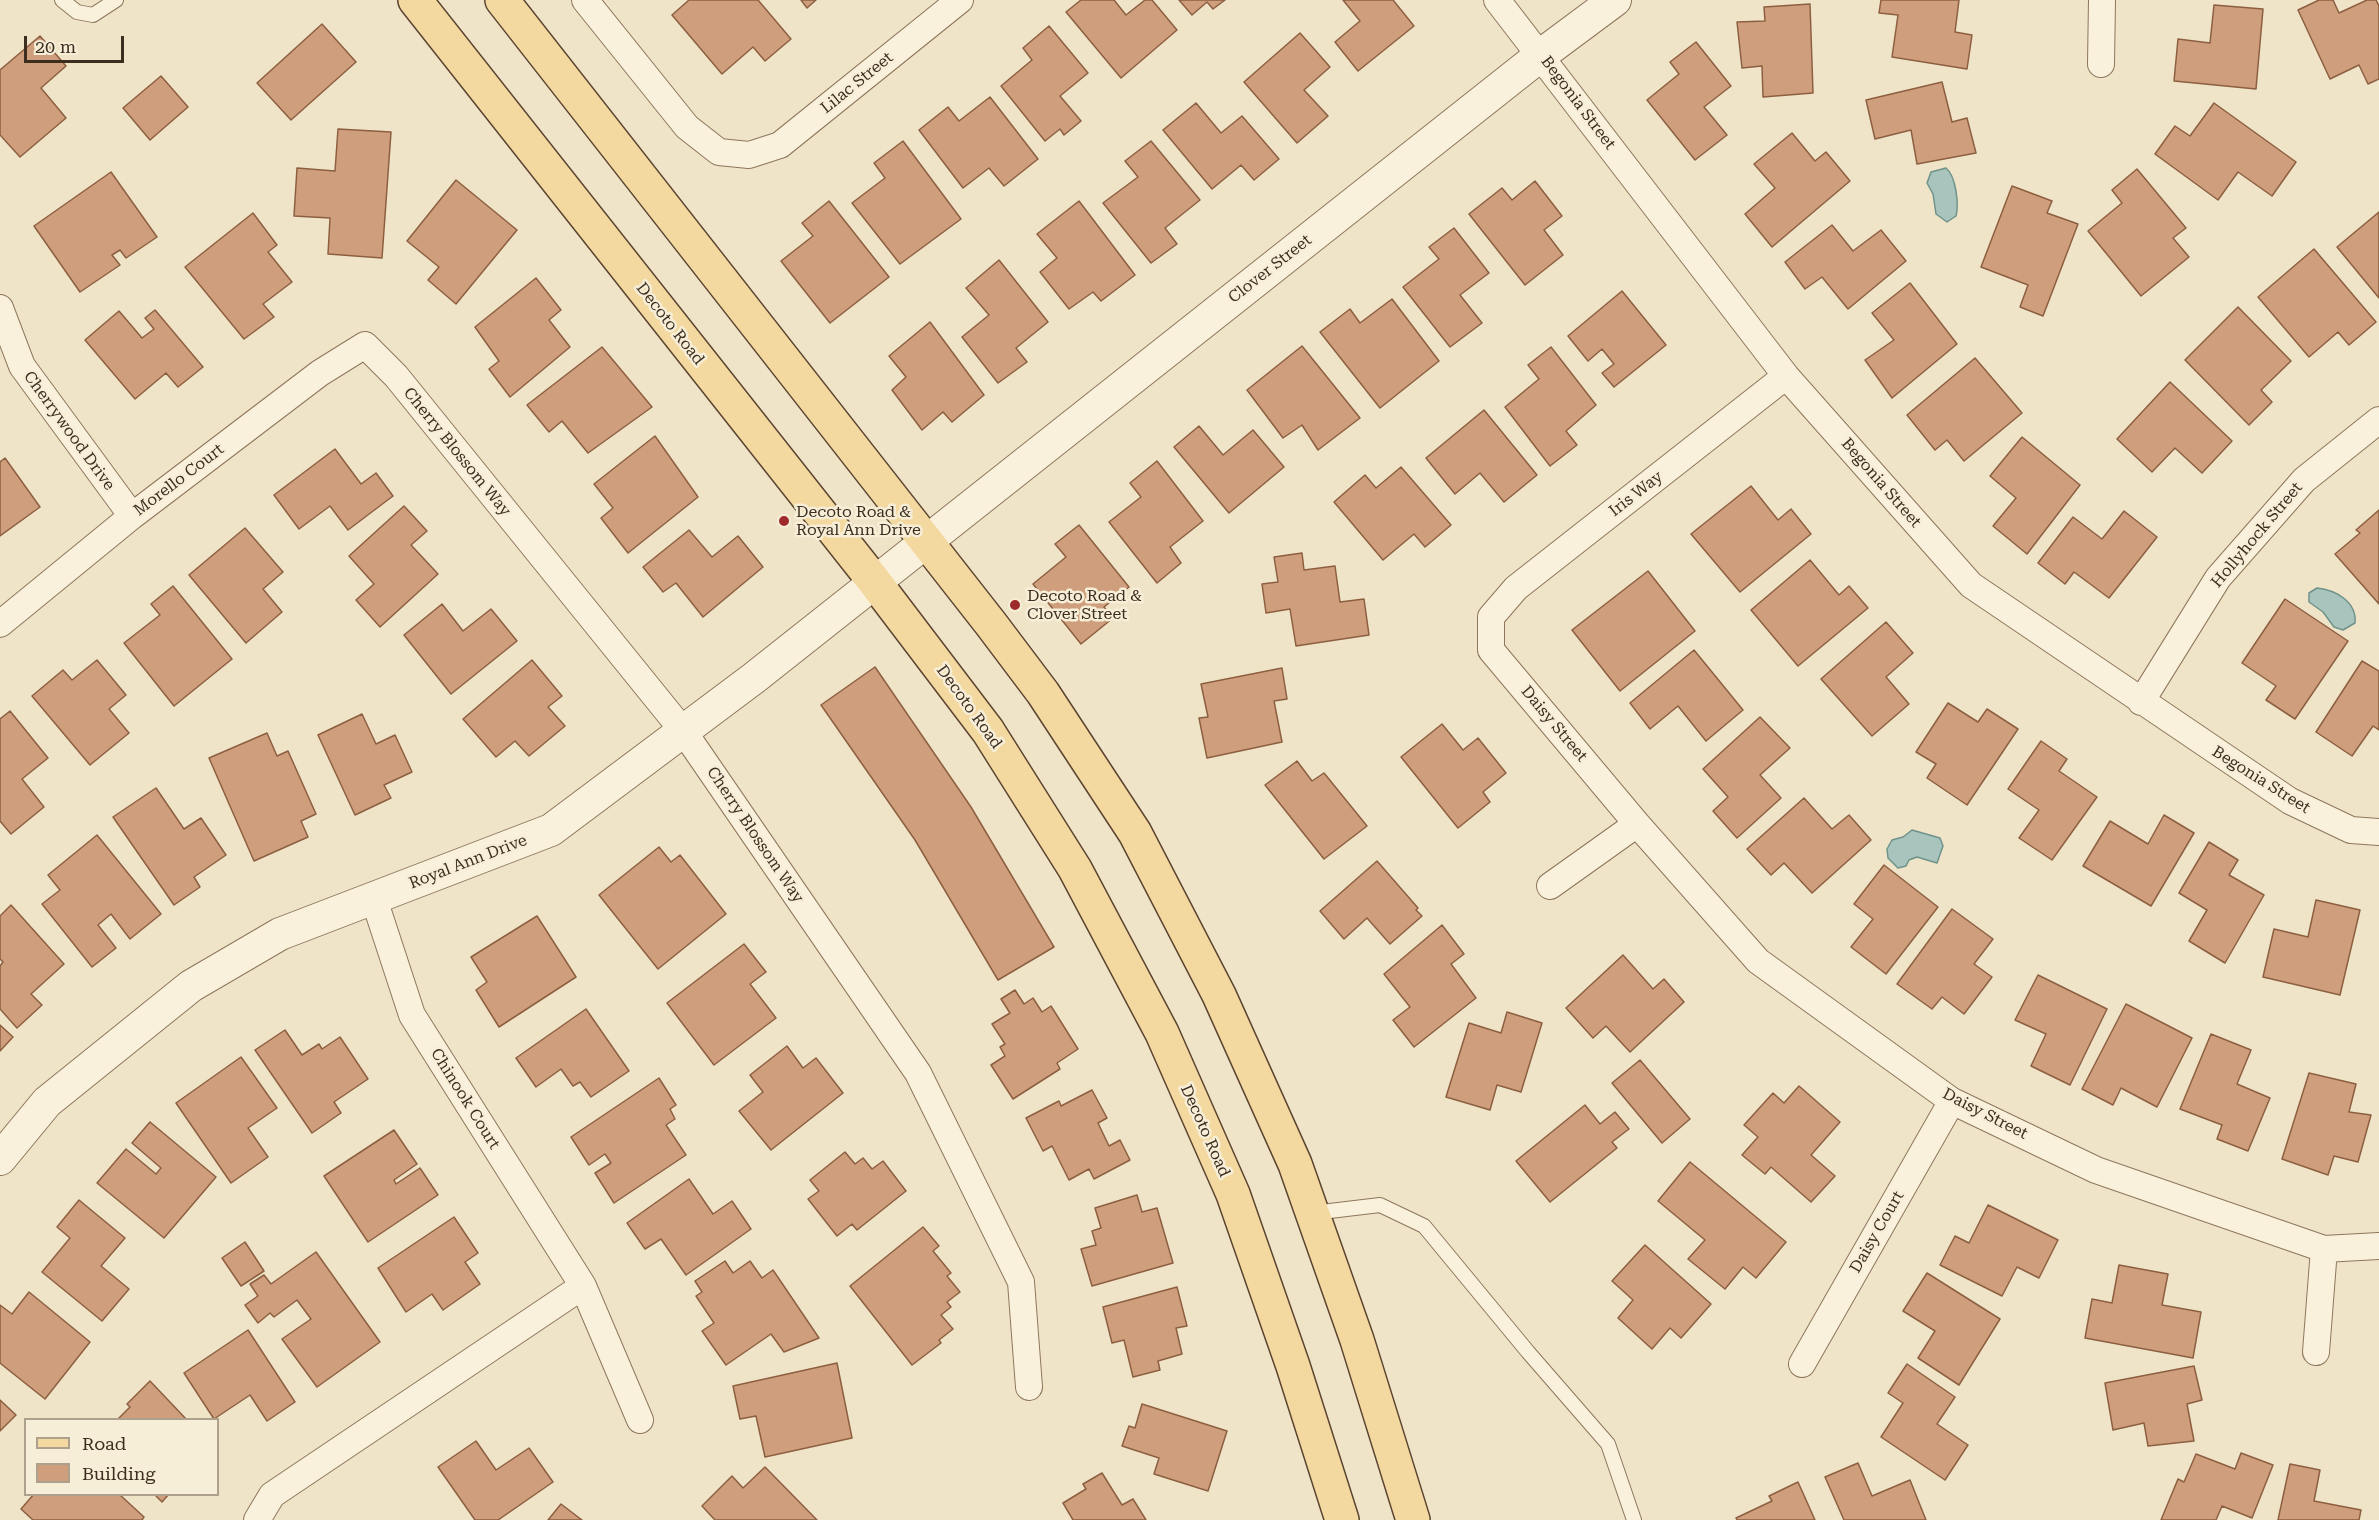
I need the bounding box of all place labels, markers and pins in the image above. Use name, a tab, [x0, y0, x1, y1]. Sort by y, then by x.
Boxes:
place label: Decoto Road & Royal Ann Drive	[796, 502, 921, 540]
marker: Decoto Road & Royal Ann Drive	[777, 514, 791, 528]
place label: Decoto Road & Clover Street	[1027, 586, 1142, 624]
marker: Decoto Road & Clover Street	[1008, 598, 1022, 612]

